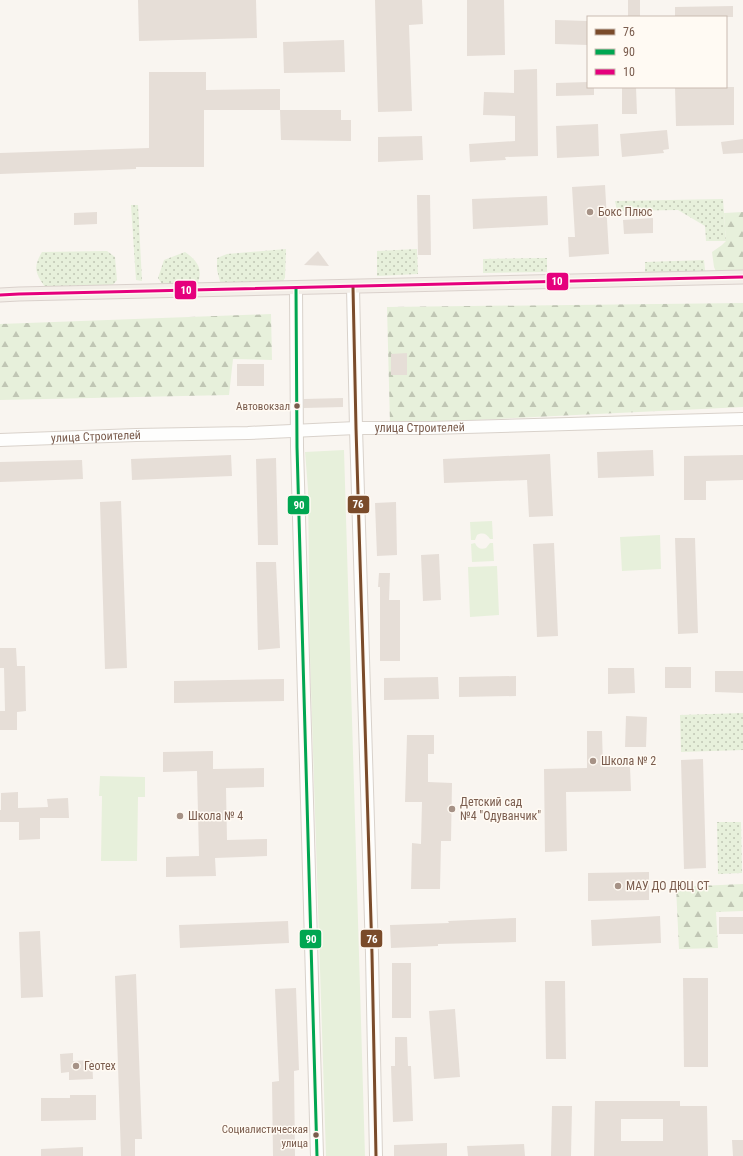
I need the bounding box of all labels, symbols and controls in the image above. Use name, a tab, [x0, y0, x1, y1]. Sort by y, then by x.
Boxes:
legend	[587, 16, 727, 88]
text: 76	[623, 25, 635, 39]
text: 90	[623, 45, 635, 59]
text: 10	[623, 65, 635, 79]
place label: Бокс Плюс	[598, 205, 653, 219]
marker: Бокс Плюс	[585, 207, 595, 217]
line badge: 10	[546, 272, 569, 291]
text: 10	[551, 275, 563, 288]
line badge: 10	[174, 280, 197, 300]
text: 10	[180, 284, 192, 297]
place label: Автовокзал	[236, 400, 290, 413]
marker: Автовокзал	[292, 401, 302, 411]
street label: улица Строителей	[375, 420, 465, 435]
street label: улица Строителей	[51, 428, 141, 445]
line badge: 90	[287, 495, 310, 515]
line badge: 76	[347, 495, 370, 514]
text: 76	[352, 498, 364, 511]
text: 90	[293, 499, 305, 512]
place label: Школа № 2	[601, 754, 656, 768]
marker: Школа № 2	[588, 756, 598, 766]
place label: Детский сад №4 "Одуванчик"	[460, 795, 541, 823]
marker: Детский сад №4 "Одуванчик"	[447, 804, 457, 814]
place label: Школа № 4	[188, 809, 243, 823]
marker: Школа № 4	[175, 811, 185, 821]
place label: МАУ ДО ДЮЦ СТ	[626, 879, 710, 893]
marker: МАУ ДО ДЮЦ СТ	[613, 881, 623, 891]
line badge: 90	[299, 929, 322, 949]
line badge: 76	[360, 929, 383, 948]
text: 90	[305, 933, 317, 946]
text: 76	[366, 933, 378, 946]
place label: Геотех	[84, 1059, 116, 1073]
marker: Геотех	[71, 1061, 81, 1071]
place label: Социалистическая улица	[222, 1123, 308, 1150]
marker: Социалистическая улица	[311, 1130, 321, 1140]

